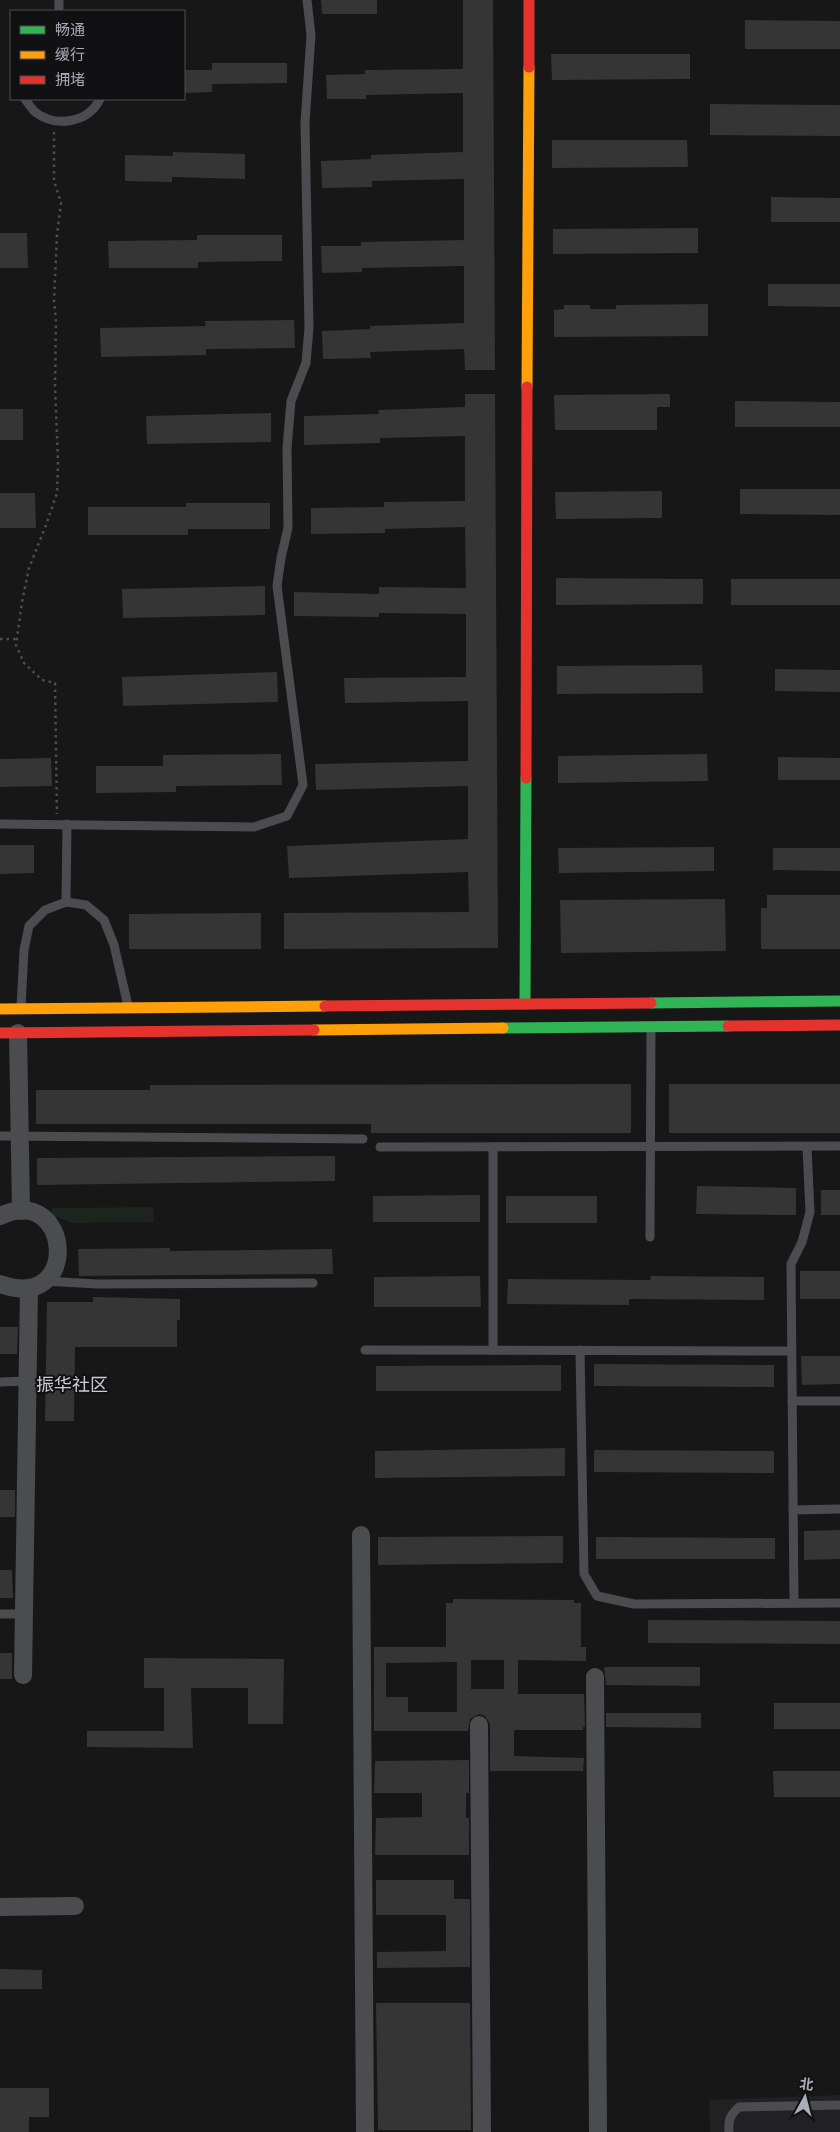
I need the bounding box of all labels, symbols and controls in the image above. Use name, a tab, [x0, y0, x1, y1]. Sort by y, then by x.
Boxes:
legend	[10, 10, 185, 100]
text: 畅通	[55, 21, 85, 39]
text: 缓行	[55, 46, 85, 64]
text: 拥堵	[55, 71, 85, 89]
district label: 振华社区	[36, 1374, 108, 1396]
north arrow	[780, 2072, 830, 2122]
text: 北	[799, 2075, 815, 2094]

